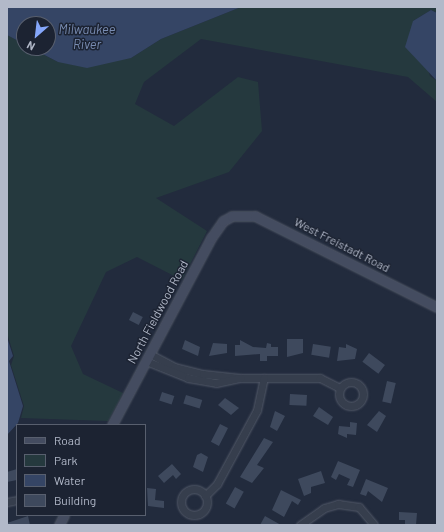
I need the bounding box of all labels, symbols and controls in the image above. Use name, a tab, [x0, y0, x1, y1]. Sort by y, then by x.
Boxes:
north arrow	[16, 16, 56, 56]
water label: Milwaukee River	[58, 22, 116, 53]
text: N	[24, 39, 37, 54]
street label: West Freistadt Road	[292, 215, 392, 275]
street label: North Fieldwood Road	[125, 258, 191, 366]
legend	[16, 424, 146, 516]
text: Road	[54, 433, 81, 447]
text: Park	[54, 453, 78, 467]
text: Water	[54, 473, 85, 487]
text: Building	[54, 493, 96, 507]

